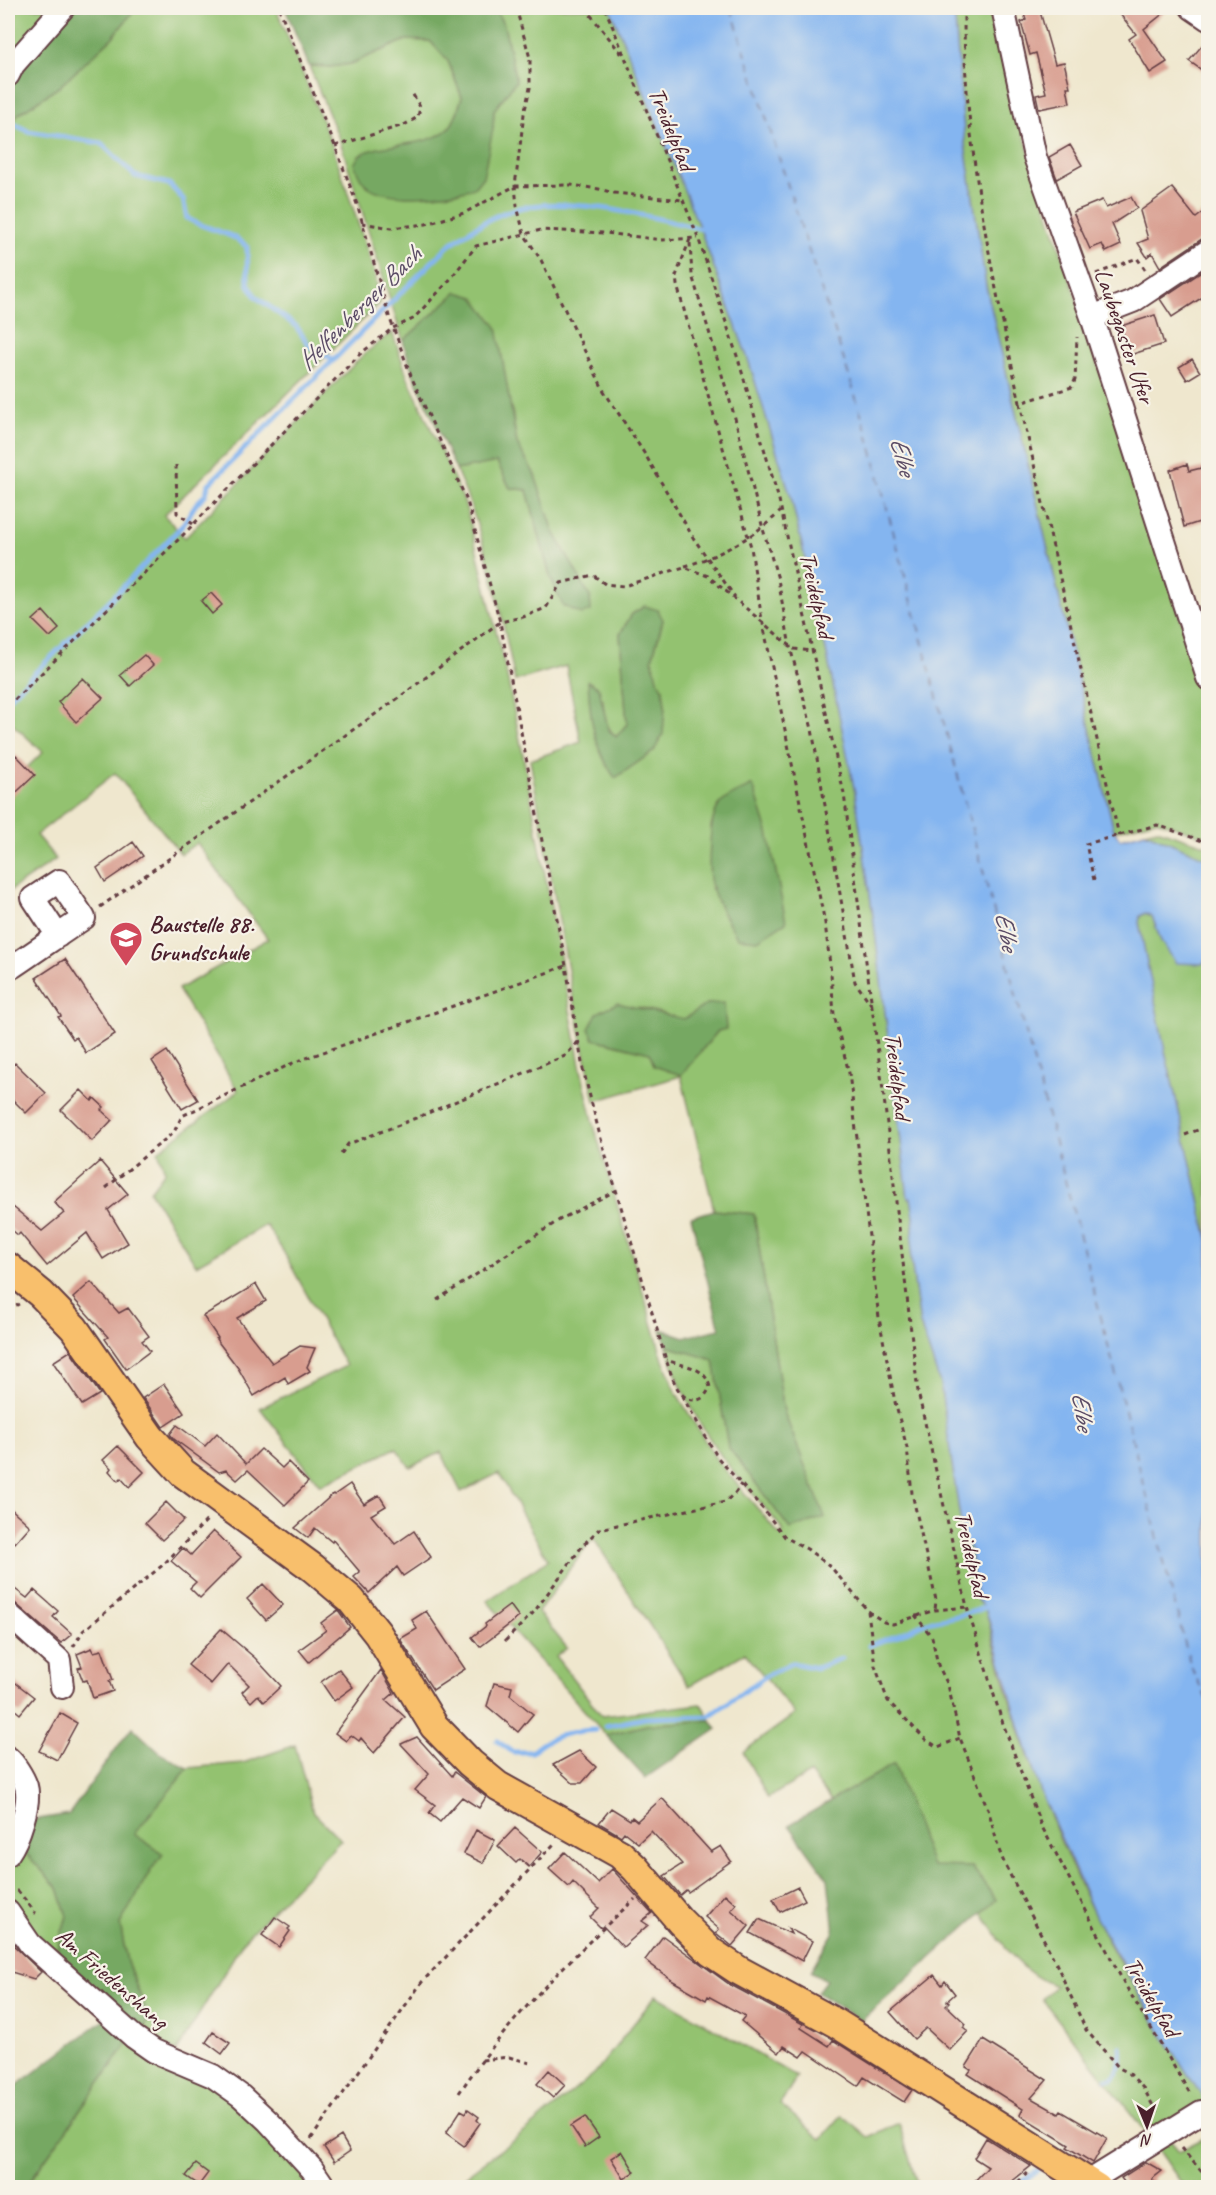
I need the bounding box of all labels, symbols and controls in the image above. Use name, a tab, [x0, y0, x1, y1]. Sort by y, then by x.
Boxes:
street label: Treidelpfad	[642, 83, 704, 178]
water label: Helfenberger Bach	[290, 237, 430, 377]
street label: Laubegaster Ufer	[1088, 265, 1163, 409]
water label: Elbe	[882, 433, 925, 483]
street label: Treidelpfad	[793, 549, 842, 644]
place label: Baustelle 88. Grundschule	[149, 909, 255, 967]
water label: Elbe	[987, 909, 1027, 957]
school or university icon: Baustelle 88. Grundschule	[108, 920, 144, 967]
street label: Treidelpfad	[878, 1031, 919, 1125]
water label: Elbe	[1064, 1390, 1103, 1437]
street label: Treidelpfad	[948, 1508, 997, 1603]
street label: Am Friedenshang	[49, 1921, 177, 2037]
street label: Treidelpfad	[1117, 1952, 1189, 2045]
north arrow	[1117, 2096, 1177, 2156]
text: N	[1139, 2130, 1153, 2150]

